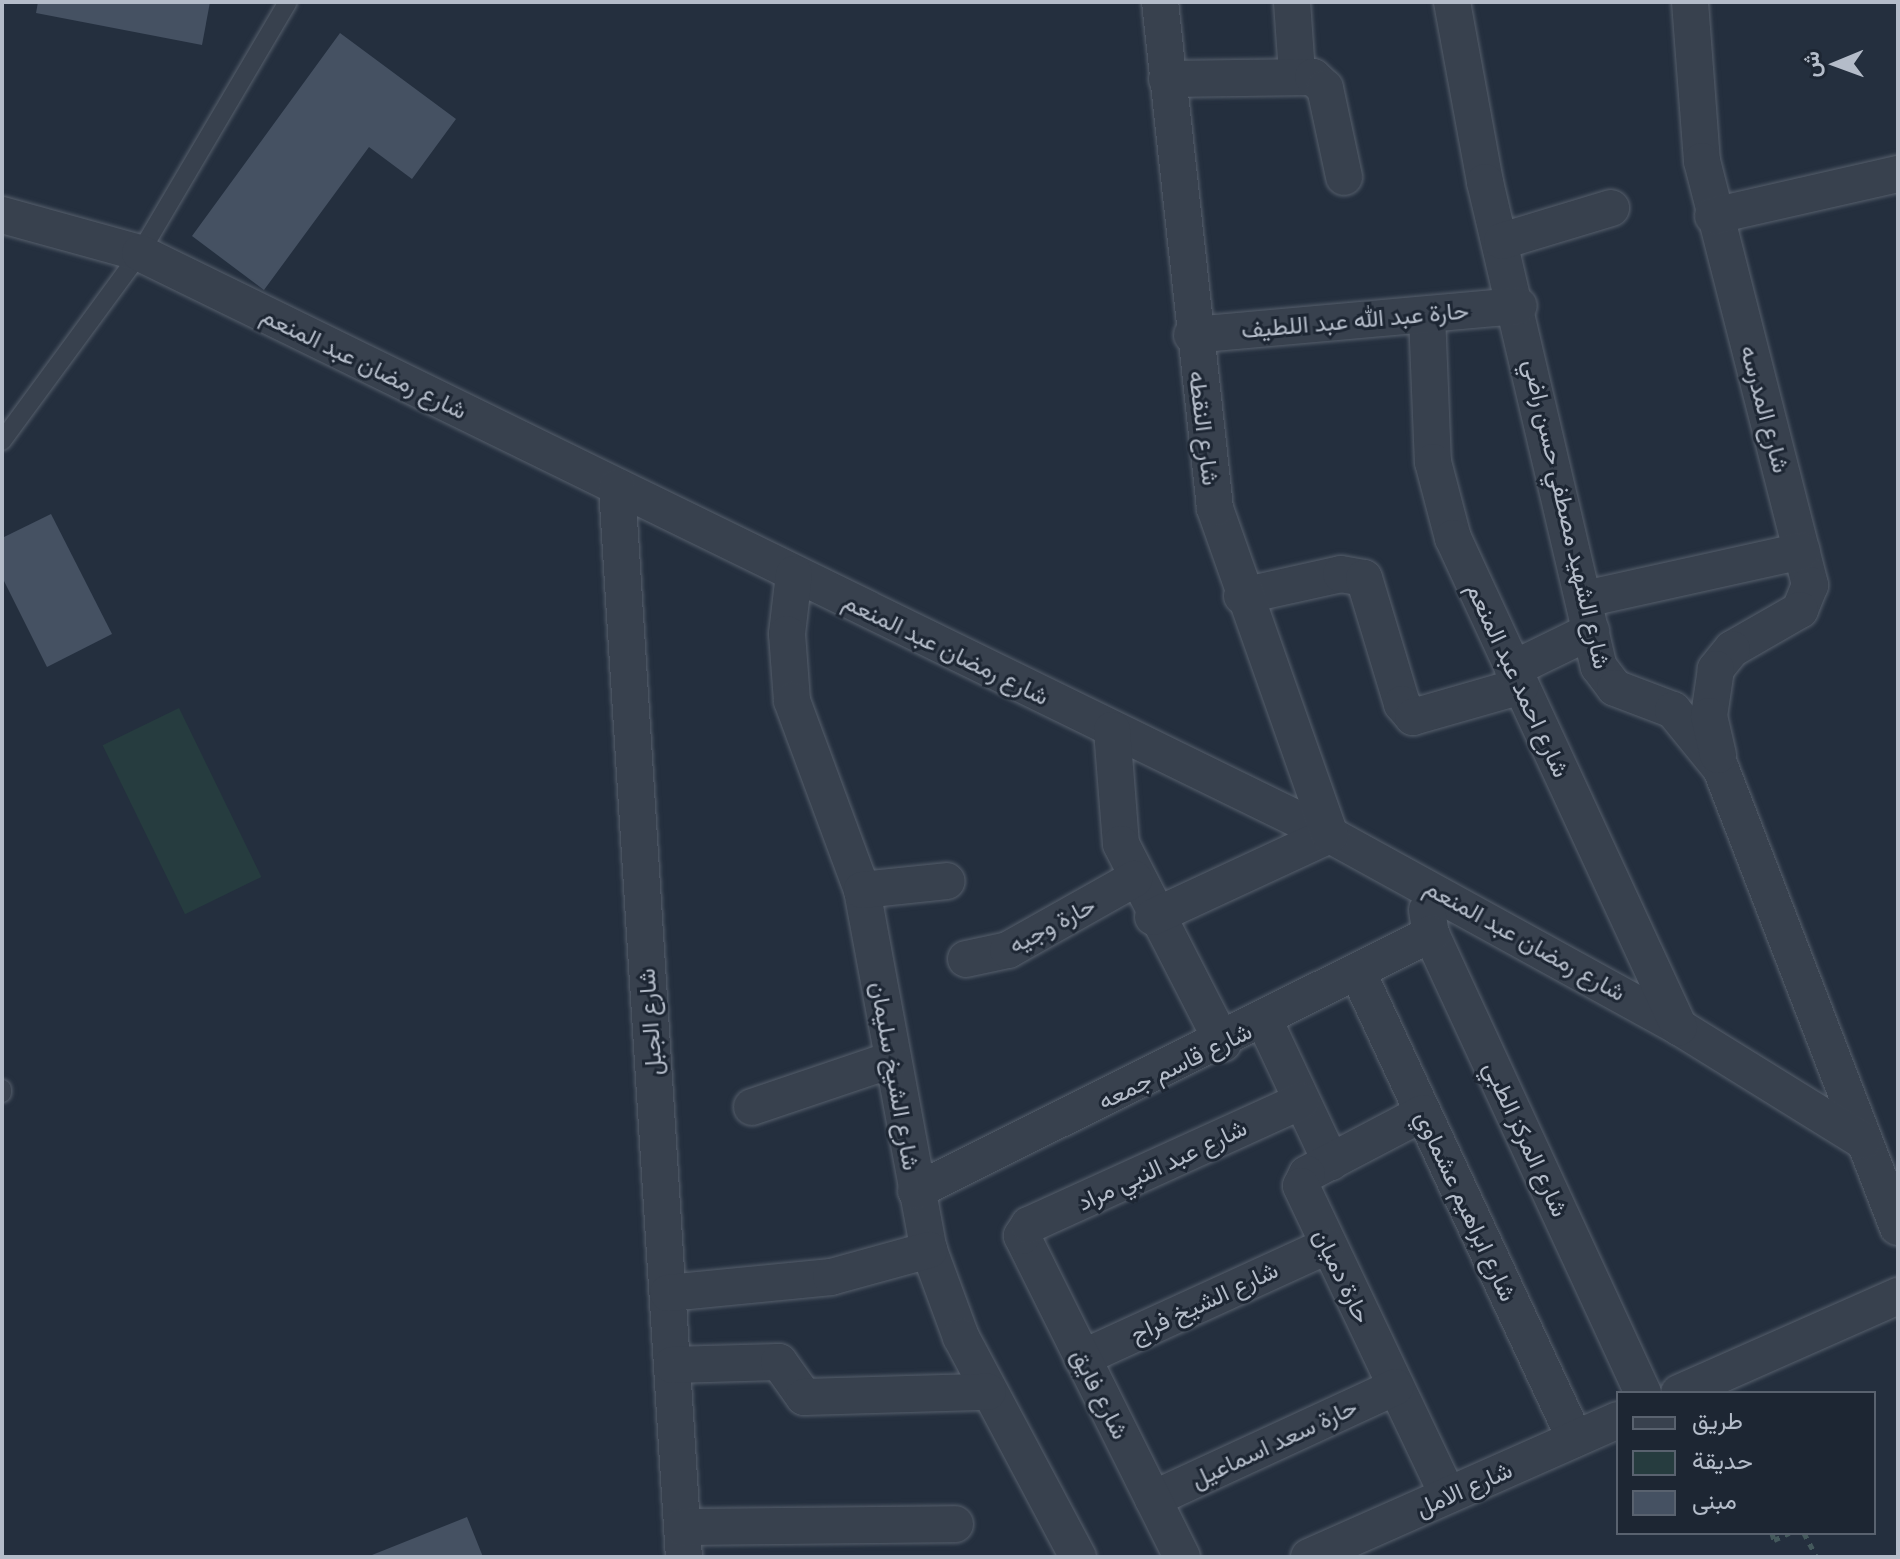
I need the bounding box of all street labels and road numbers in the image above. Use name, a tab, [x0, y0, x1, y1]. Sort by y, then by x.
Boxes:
street label: حارة عبد الله عبد اللطيف	[1240, 296, 1470, 344]
street label: شارع رمضان عبد المنعم	[256, 301, 472, 425]
street label: شارع المدرسه	[1734, 342, 1796, 476]
street label: شارع الشهيد مصطفي حسن راضي	[1517, 356, 1617, 672]
street label: شارع النقطه	[1183, 369, 1225, 487]
street label: شارع احمد عبد المنعم	[1460, 578, 1576, 782]
street label: شارع رمضان عبد المنعم	[838, 587, 1054, 711]
street label: شارع رمضان عبد المنعم	[1420, 873, 1630, 1007]
street label: حارة وجيه	[1004, 890, 1100, 960]
street label: شارع الجبل	[632, 967, 668, 1077]
street label: شارع الشيخ سليمان	[864, 979, 926, 1173]
street label: شارع قاسم جمعه	[1093, 1016, 1257, 1116]
street label: شارع المركز الطبي	[1477, 1057, 1575, 1221]
street label: شارع ابراهيم عشماوي	[1409, 1106, 1523, 1306]
street label: شارع عبد النبي مراد	[1073, 1113, 1251, 1217]
street label: حارة دميان	[1307, 1224, 1377, 1328]
street label: شارع الشيخ فراج	[1126, 1255, 1282, 1349]
street label: شارع فايق	[1065, 1344, 1135, 1444]
street label: حارة سعد اسماعيل	[1186, 1392, 1362, 1494]
street label: شارع الامل	[1411, 1455, 1517, 1523]

